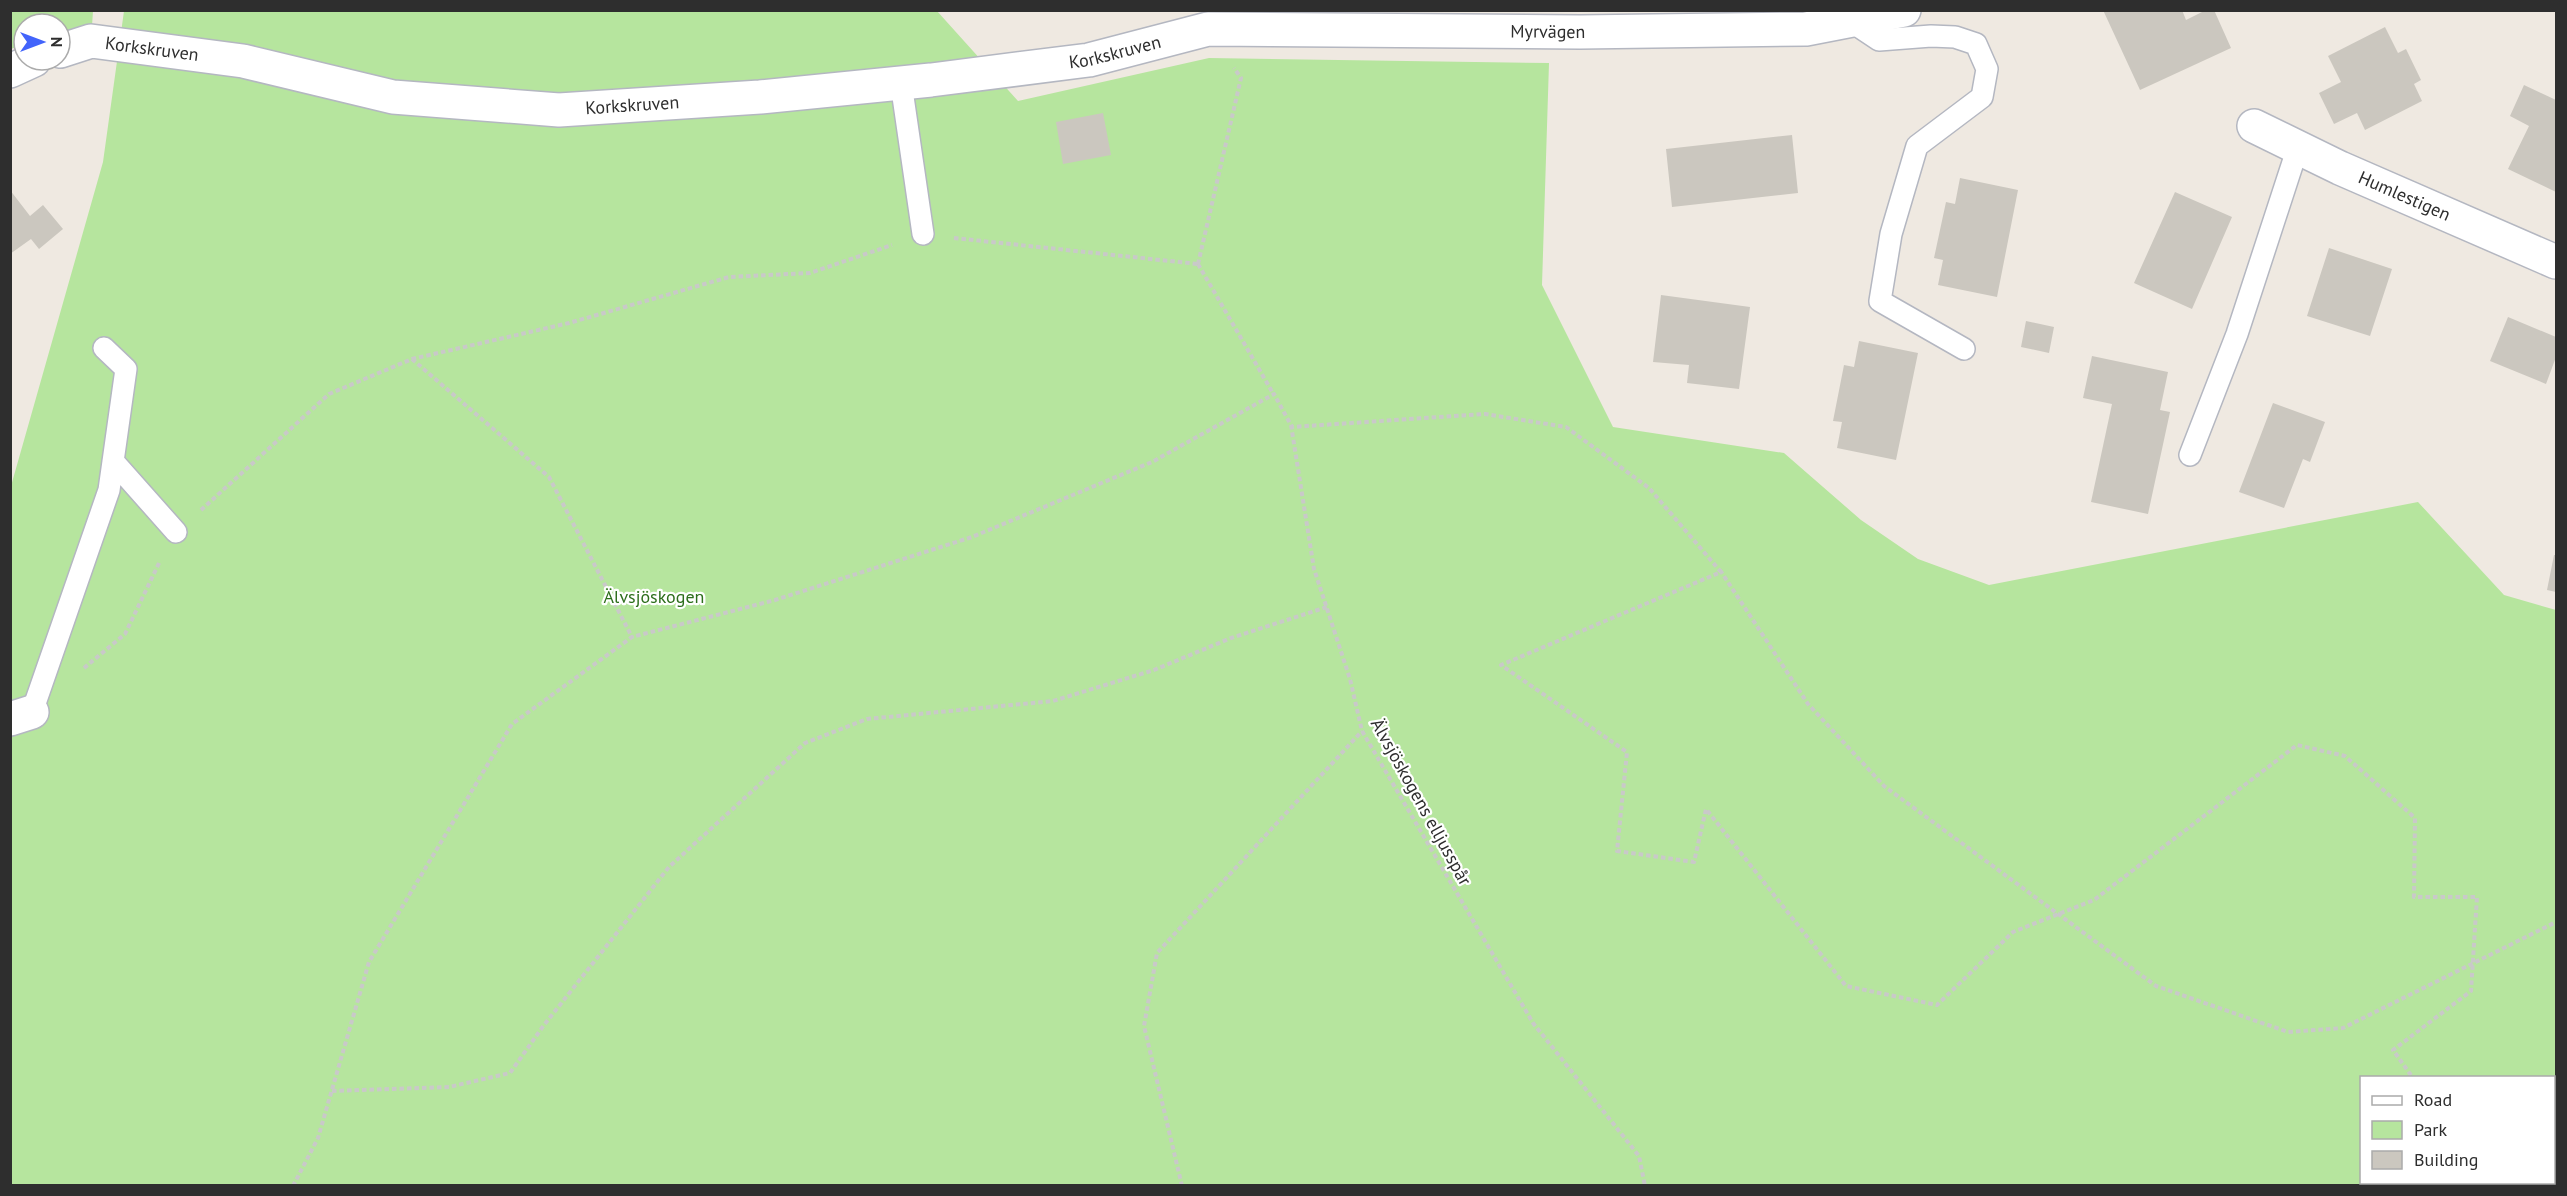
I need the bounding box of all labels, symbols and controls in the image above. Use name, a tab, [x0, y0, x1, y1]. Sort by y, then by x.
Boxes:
north arrow	[12, 12, 72, 72]
street label: Myrvägen	[1510, 19, 1586, 43]
street label: Korkskruven	[1067, 30, 1163, 73]
street label: Korkskruven	[104, 31, 200, 66]
text: N	[47, 37, 67, 47]
street label: Korkskruven	[584, 90, 680, 119]
street label: Humlestigen	[2355, 165, 2454, 226]
park label: Älvsjöskogen	[604, 585, 704, 608]
street label: Älvsjöskogens elljusspår	[1366, 714, 1477, 889]
legend	[2360, 1076, 2555, 1184]
text: Road	[2414, 1088, 2452, 1111]
text: Park	[2414, 1118, 2447, 1141]
text: Building	[2414, 1148, 2478, 1171]

